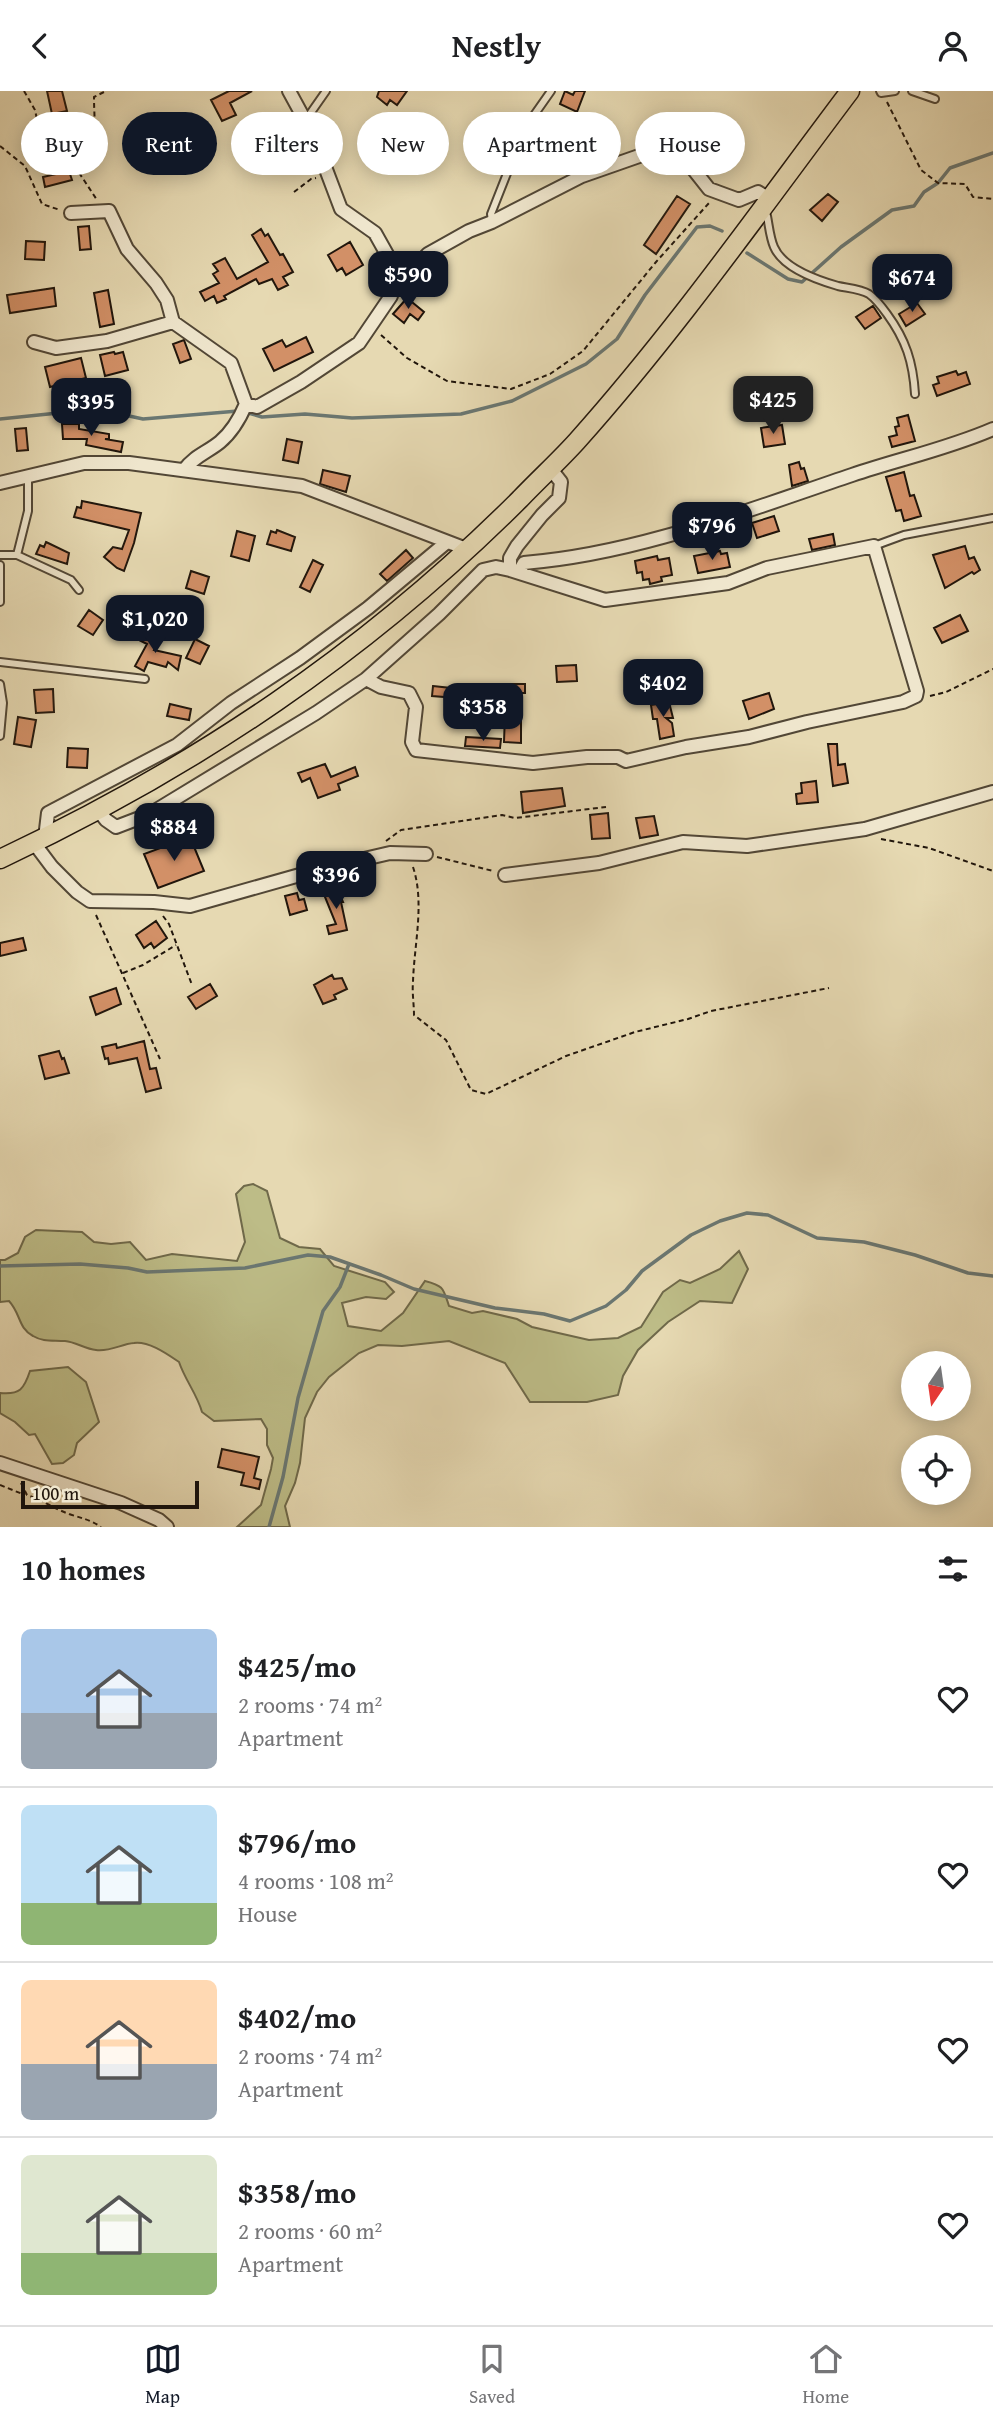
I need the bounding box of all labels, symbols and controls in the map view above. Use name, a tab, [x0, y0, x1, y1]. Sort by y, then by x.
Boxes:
text: Nestly	[452, 22, 541, 69]
icon: back	[21, 27, 59, 65]
icon: person	[934, 27, 972, 65]
chip: Buy	[21, 112, 108, 175]
chip: Rent	[122, 112, 217, 175]
chip: Filters	[231, 112, 343, 175]
chip: New	[357, 112, 449, 175]
chip: Apartment	[463, 112, 621, 175]
chip: House	[635, 112, 745, 175]
pin: $590	[367, 251, 449, 311]
pin: $674	[871, 255, 953, 314]
text: $590	[384, 257, 432, 290]
text: $674	[888, 260, 936, 293]
pin: $425	[732, 377, 814, 436]
pin: $395	[50, 379, 132, 438]
text: $425	[749, 382, 797, 415]
text: $395	[67, 384, 115, 417]
pin: $796	[671, 503, 753, 562]
text: $796	[688, 508, 736, 541]
pin: $1,020	[98, 595, 212, 655]
text: $1,020	[122, 601, 188, 634]
pin: $402	[622, 659, 704, 719]
text: $402	[639, 665, 687, 698]
pin: $358	[442, 683, 524, 743]
text: $358	[459, 689, 507, 722]
pin: $884	[133, 803, 215, 863]
text: $884	[150, 809, 198, 842]
pin: $396	[295, 851, 377, 911]
text: $396	[312, 857, 360, 890]
north arrow	[901, 1351, 971, 1421]
map controls	[901, 1351, 971, 1505]
button: locate	[901, 1435, 971, 1505]
scale bar	[21, 1478, 200, 1510]
text: 100 m	[32, 1479, 79, 1507]
text: 10 homes	[21, 1547, 146, 1591]
icon: filters	[934, 1550, 972, 1588]
text: $425/mo	[238, 1644, 356, 1688]
icon: home	[77, 1657, 161, 1741]
icon: heart	[934, 1680, 972, 1718]
text: 2 rooms · 74 m²	[238, 1688, 382, 1721]
text: Apartment	[238, 1721, 343, 1754]
text: $796/mo	[238, 1820, 356, 1864]
icon: home	[77, 1833, 161, 1917]
icon: heart	[934, 1856, 972, 1894]
text: 4 rooms · 108 m²	[238, 1864, 393, 1897]
text: House	[238, 1897, 297, 1930]
text: $402/mo	[238, 1995, 356, 2039]
icon: home	[77, 2008, 161, 2092]
icon: heart	[934, 2031, 972, 2069]
text: 2 rooms · 74 m²	[238, 2039, 382, 2072]
text: Apartment	[238, 2072, 343, 2105]
text: $358/mo	[238, 2170, 356, 2214]
icon: home	[77, 2183, 161, 2267]
icon: heart	[934, 2206, 972, 2244]
text: 2 rooms · 60 m²	[238, 2214, 382, 2247]
text: Apartment	[238, 2247, 343, 2280]
tab: Map	[144, 2340, 182, 2410]
tab: Saved	[469, 2340, 515, 2410]
tab: Home	[803, 2340, 849, 2410]

